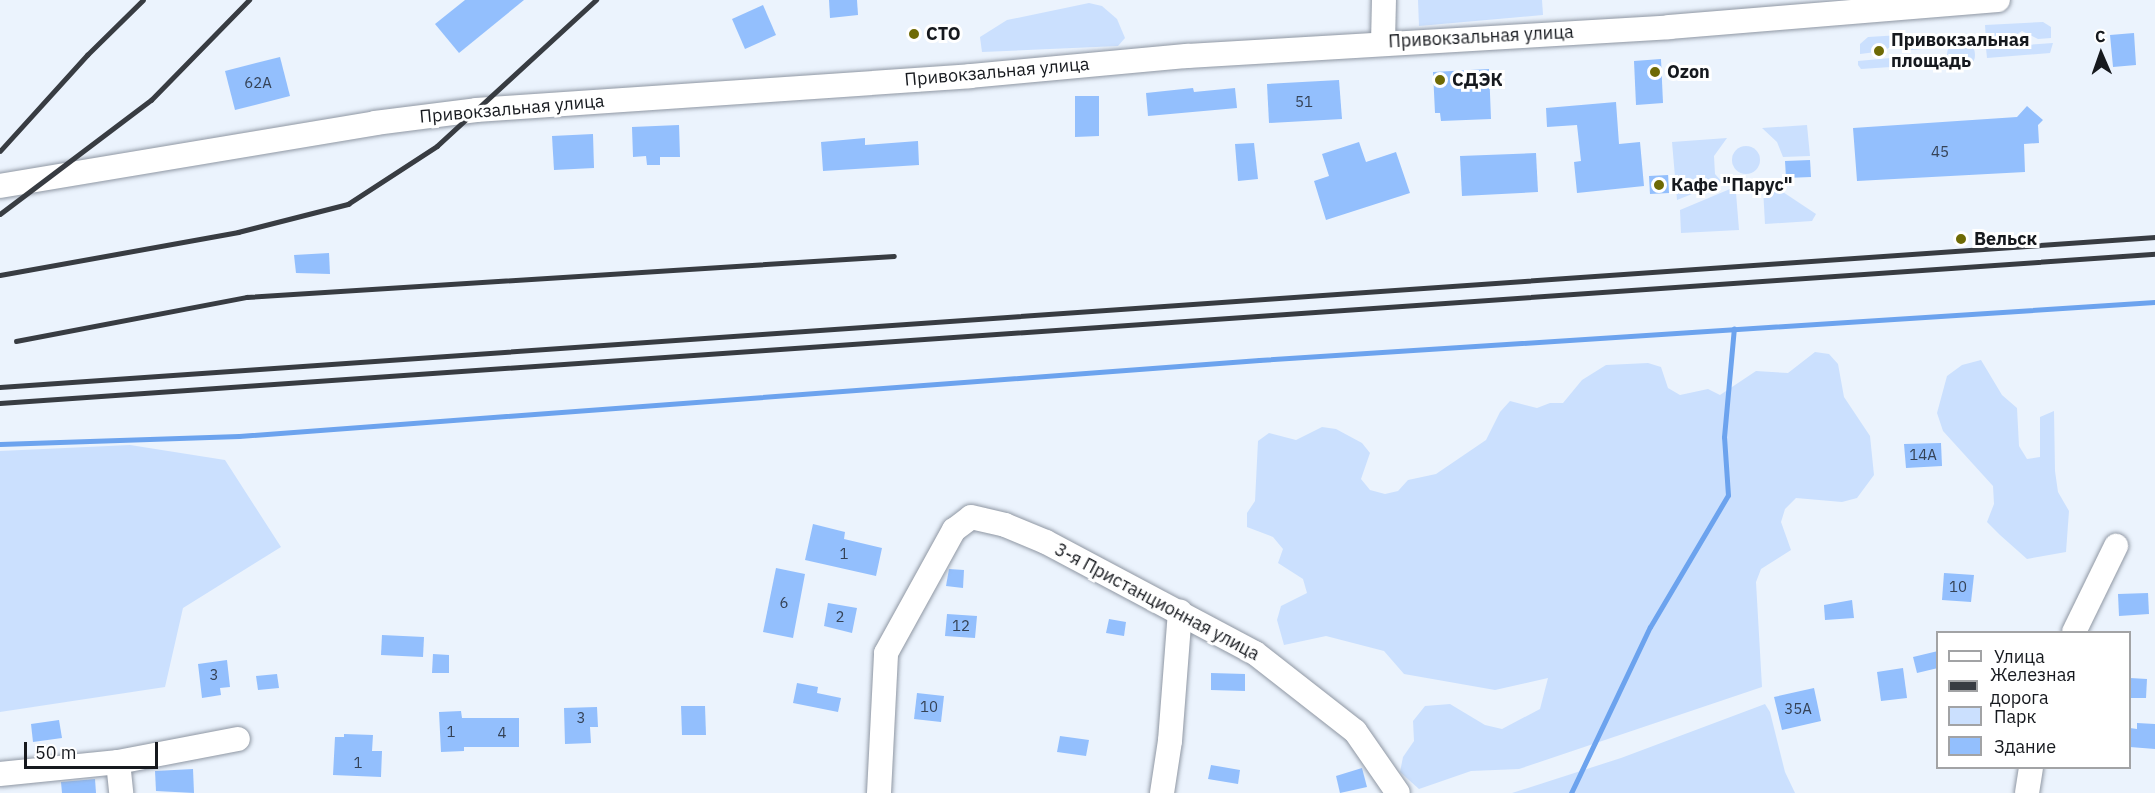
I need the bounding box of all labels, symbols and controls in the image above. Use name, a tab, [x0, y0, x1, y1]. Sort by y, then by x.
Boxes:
street label: Привокзальная улица	[1388, 21, 1574, 53]
place label: СТО	[926, 23, 961, 45]
north arrow	[2071, 24, 2131, 84]
text: С	[2095, 26, 2106, 46]
marker: СТО	[907, 27, 921, 41]
place label: Привокзальная площадь	[1891, 30, 2029, 72]
marker: Привокзальная площадь	[1872, 44, 1886, 58]
street label: Привокзальная улица	[904, 53, 1090, 91]
place label: Ozon	[1667, 61, 1710, 83]
marker: Ozon	[1648, 65, 1662, 79]
place label: СДЭК	[1452, 69, 1503, 91]
marker: СДЭК	[1433, 73, 1447, 87]
house number: 62А	[244, 74, 272, 92]
street label: Привокзальная улица	[419, 90, 605, 128]
house number: 51	[1295, 93, 1313, 111]
house number: 45	[1931, 143, 1949, 161]
place label: Кафе "Парус"	[1671, 174, 1793, 196]
marker: Кафе "Парус"	[1652, 178, 1666, 192]
place label: Вельск	[1974, 228, 2037, 250]
marker: Вельск	[1952, 230, 1970, 248]
house number: 14А	[1909, 446, 1937, 464]
street label: 3-я Пристанционная улица	[1051, 539, 1263, 665]
house number: 1	[840, 545, 848, 563]
house number: 10	[1949, 578, 1967, 596]
house number: 6	[780, 594, 788, 612]
house number: 2	[836, 608, 844, 626]
house number: 12	[952, 617, 970, 635]
legend	[1936, 631, 2131, 769]
text: Улица	[1994, 645, 2045, 668]
text: Железная дорога	[1990, 663, 2076, 709]
house number: 3	[210, 666, 218, 684]
house number: 10	[920, 698, 938, 716]
house number: 35А	[1784, 700, 1812, 718]
text: Парк	[1994, 705, 2036, 728]
house number: 3	[577, 709, 585, 727]
house number: 1	[447, 723, 455, 741]
house number: 4	[498, 724, 506, 742]
scale bar	[27, 730, 160, 768]
text: Здание	[1994, 735, 2056, 758]
text: 50 m	[35, 741, 77, 764]
house number: 1	[354, 754, 362, 772]

